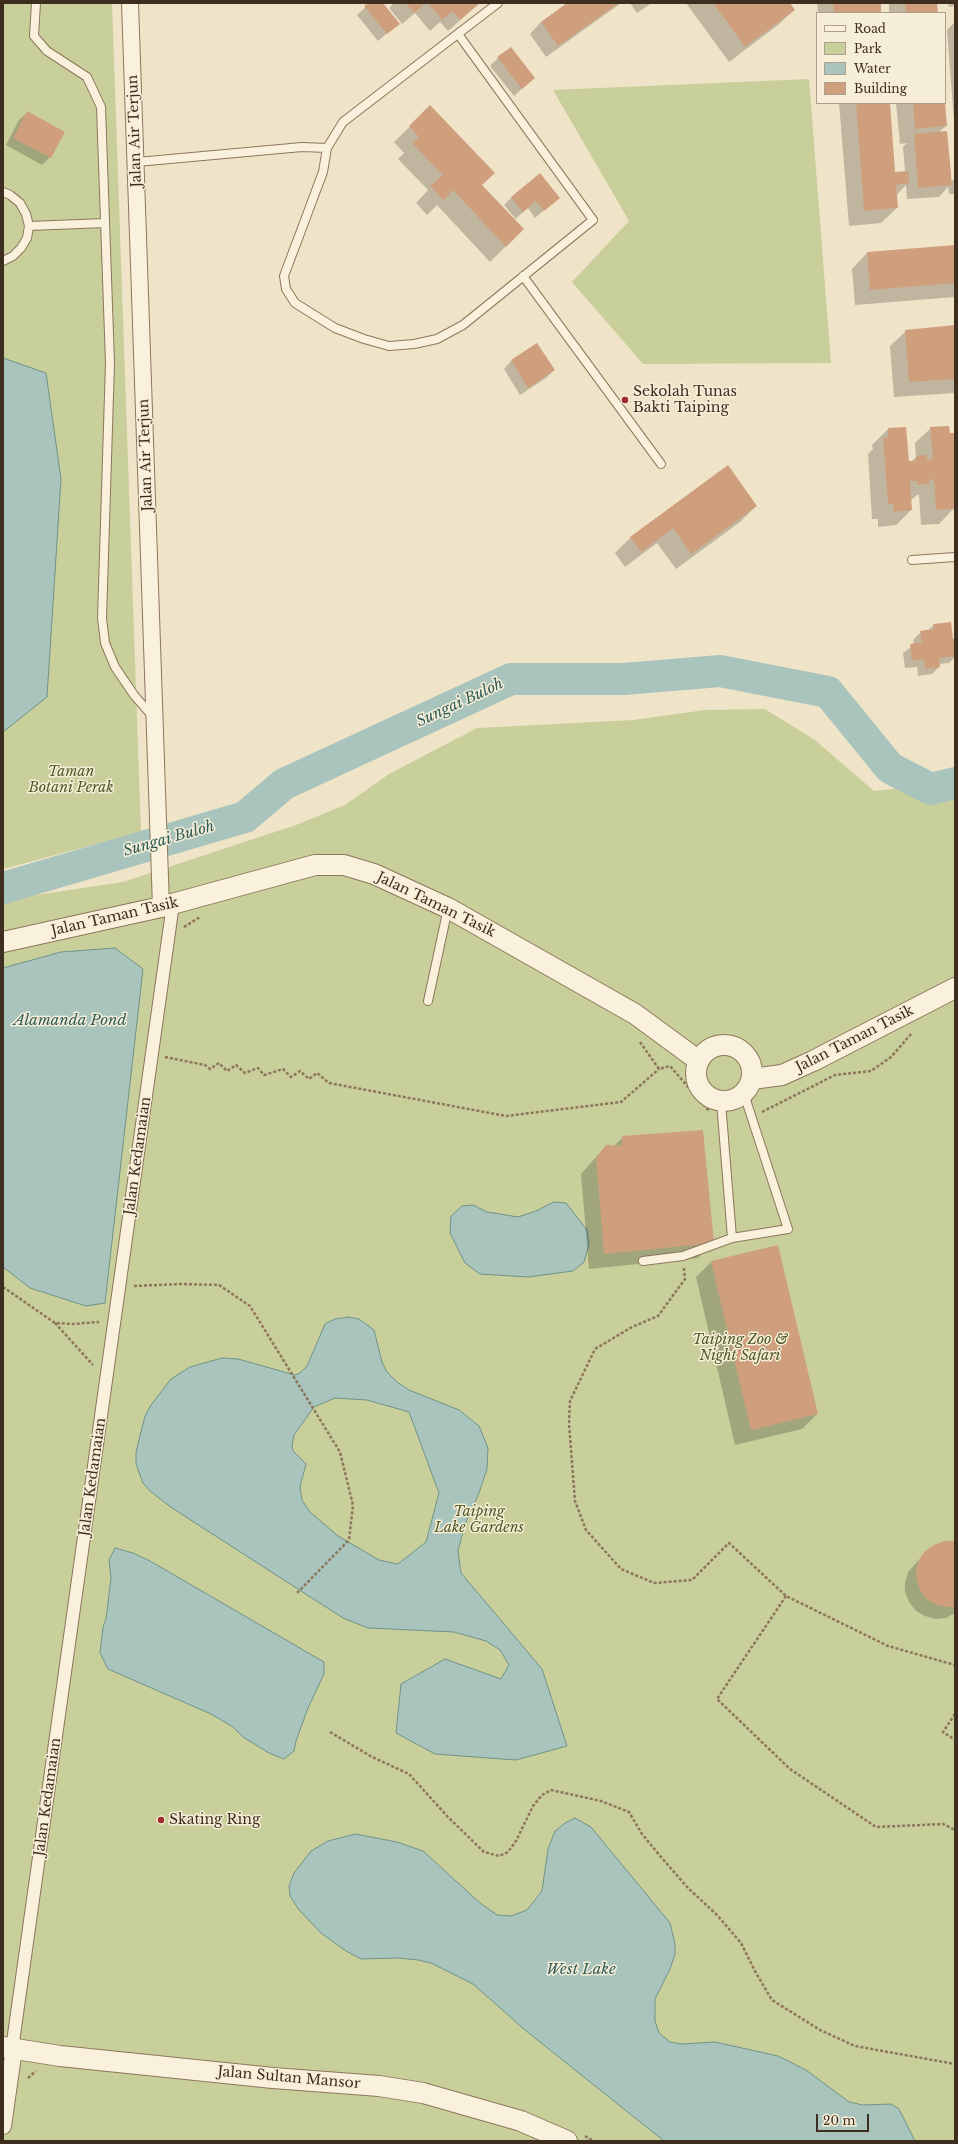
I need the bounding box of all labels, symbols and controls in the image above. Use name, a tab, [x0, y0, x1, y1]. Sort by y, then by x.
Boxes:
legend	[816, 12, 946, 104]
text: Road	[854, 21, 886, 36]
text: Park	[854, 41, 882, 56]
text: Water	[854, 61, 891, 76]
street label: Jalan Air Terjun	[125, 74, 145, 188]
text: Building	[854, 81, 907, 96]
place label: Sekolah Tunas Bakti Taiping	[633, 384, 737, 416]
marker: Sekolah Tunas Bakti Taiping	[620, 395, 630, 405]
street label: Jalan Air Terjun	[136, 398, 156, 512]
water label: Sungai Buloh	[414, 675, 506, 731]
park label: Taman Botani Perak	[29, 764, 113, 796]
water label: Sungai Buloh	[121, 817, 217, 861]
street label: Jalan Taman Tasik	[374, 869, 498, 941]
street label: Jalan Taman Tasik	[50, 894, 180, 940]
street label: Jalan Taman Tasik	[793, 1002, 917, 1076]
water label: Alamanda Pond	[14, 1012, 126, 1030]
street label: Jalan Kedamaian	[121, 1096, 155, 1216]
park label: Taiping Zoo & Night Safari	[692, 1332, 788, 1364]
street label: Jalan Kedamaian	[76, 1417, 110, 1537]
park label: Taiping Lake Gardens	[434, 1504, 524, 1536]
street label: Jalan Kedamaian	[31, 1737, 65, 1857]
place label: Skating Ring	[169, 1812, 260, 1828]
marker: Skating Ring	[156, 1815, 166, 1825]
water label: West Lake	[546, 1961, 616, 1979]
street label: Jalan Sultan Mansor	[217, 2063, 361, 2093]
scale bar	[818, 2106, 871, 2132]
text: 20 m	[823, 2113, 855, 2128]

